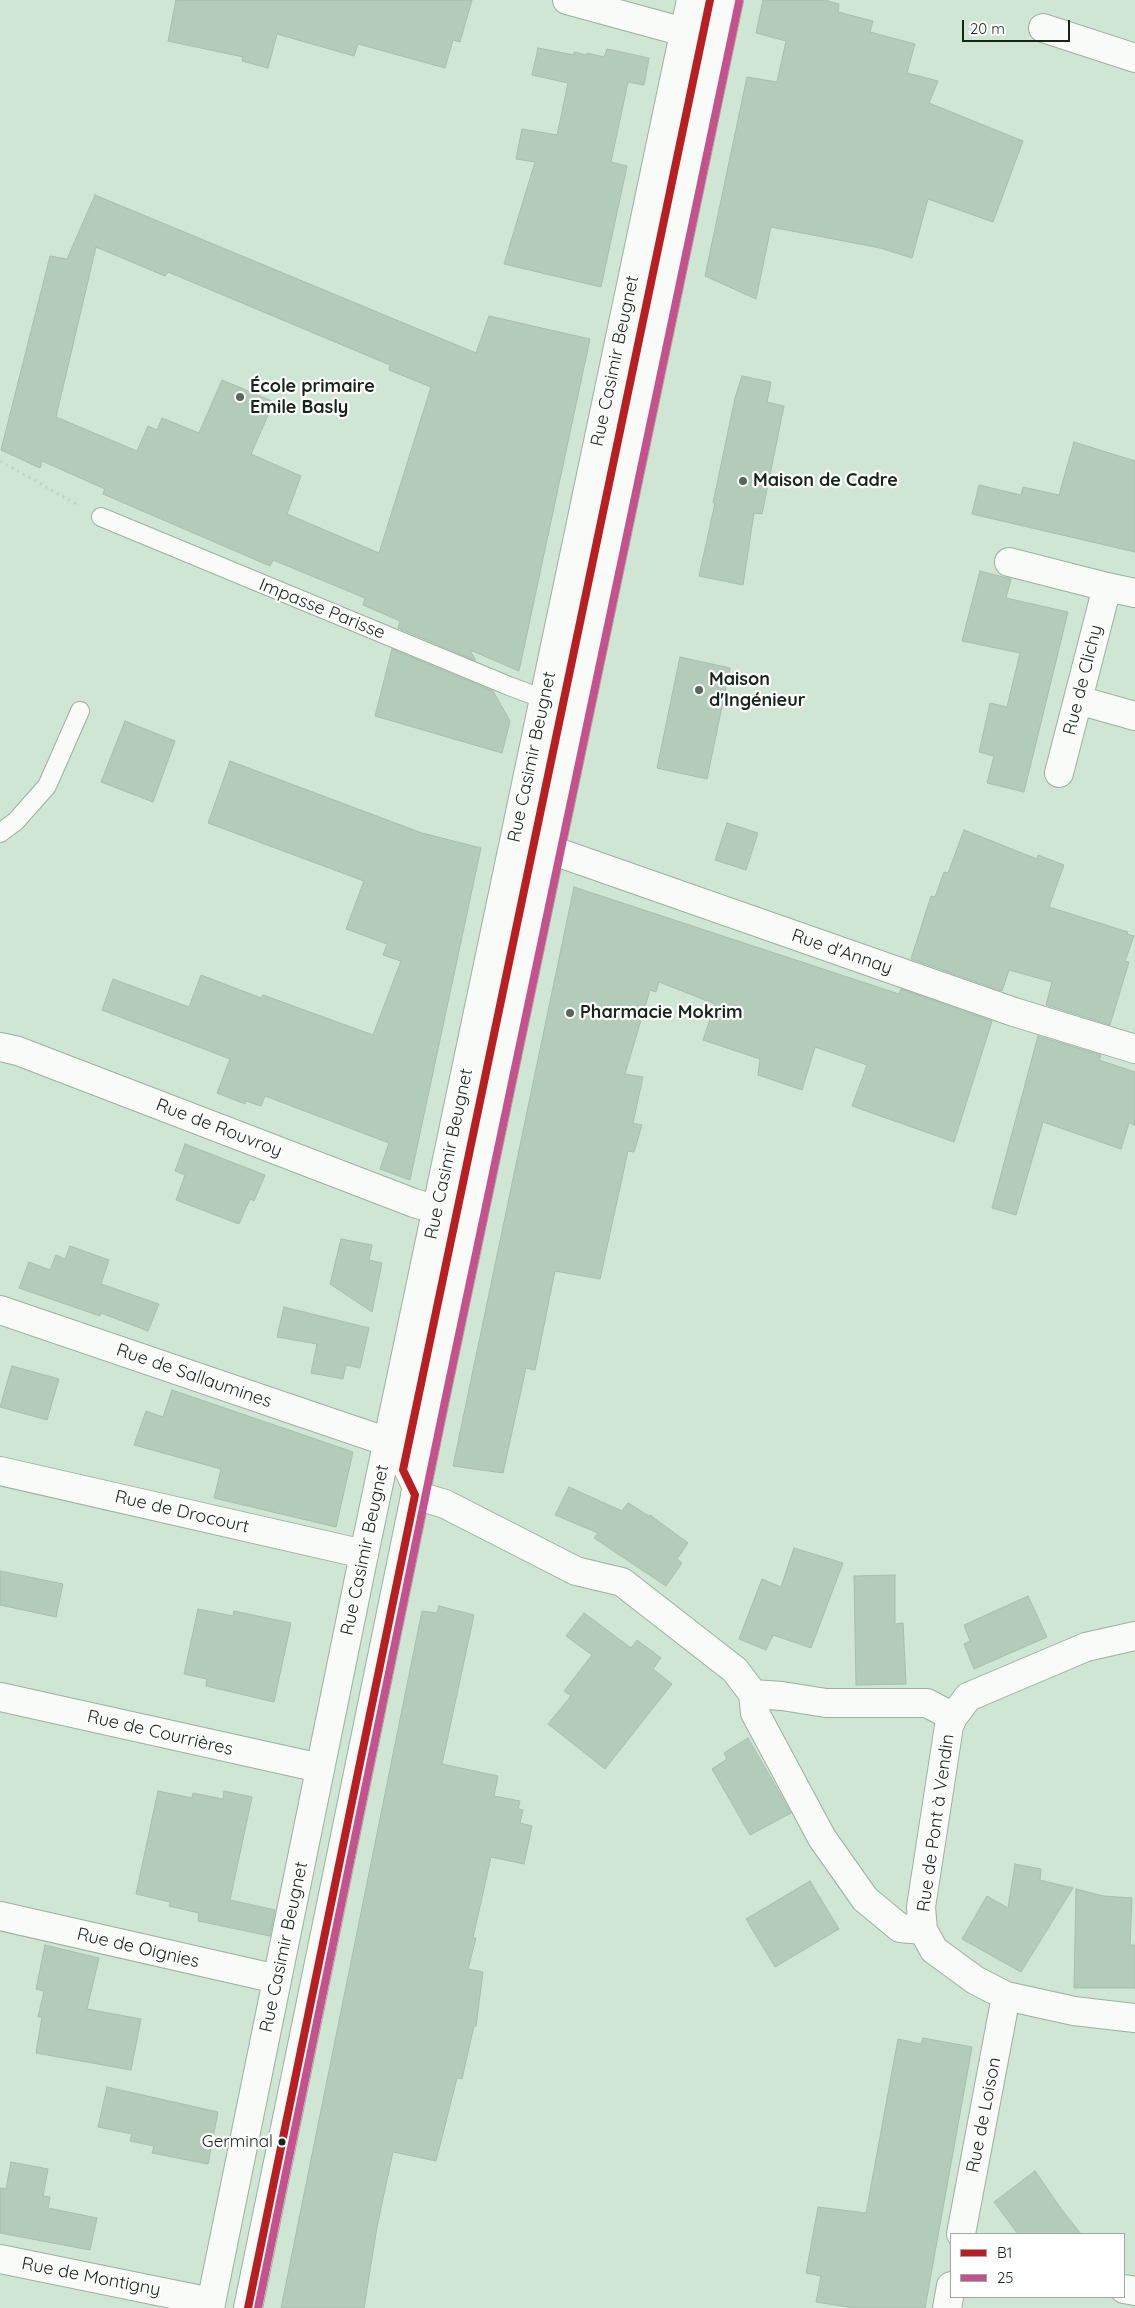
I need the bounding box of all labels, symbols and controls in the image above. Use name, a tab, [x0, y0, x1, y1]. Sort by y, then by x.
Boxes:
scale bar	[965, 10, 1072, 42]
text: 20 m	[970, 19, 1005, 38]
street label: Rue Casimir Beugnet	[586, 274, 644, 448]
place label: École primaire Emile Basly	[250, 376, 375, 418]
marker: École primaire Emile Basly	[234, 391, 246, 403]
place label: Maison de Cadre	[753, 470, 898, 492]
marker: Maison de Cadre	[737, 475, 749, 487]
street label: Impasse Parisse	[256, 574, 388, 644]
street label: Rue de Clichy	[1059, 623, 1107, 737]
place label: Maison d'Ingénieur	[709, 669, 806, 712]
street label: Rue Casimir Beugnet	[503, 670, 561, 844]
marker: Maison d'Ingénieur	[693, 684, 705, 696]
street label: Rue d'Annay	[789, 925, 895, 979]
place label: Pharmacie Mokrim	[580, 1002, 743, 1024]
marker: Pharmacie Mokrim	[564, 1007, 576, 1019]
street label: Rue Casimir Beugnet	[420, 1067, 478, 1241]
street label: Rue de Rouvroy	[153, 1094, 285, 1162]
street label: Rue de Sallaumines	[114, 1339, 274, 1413]
street label: Rue Casimir Beugnet	[336, 1463, 394, 1637]
street label: Rue de Drocourt	[113, 1486, 251, 1538]
street label: Rue de Courrières	[85, 1706, 235, 1760]
street label: Rue de Pont à Vendin	[913, 1733, 959, 1913]
street label: Rue Casimir Beugnet	[255, 1860, 313, 2034]
street label: Rue de Oignies	[75, 1923, 201, 1973]
street label: Rue de Loison	[962, 2055, 1006, 2175]
place label: Germinal	[202, 2132, 273, 2152]
marker: Germinal	[277, 2137, 287, 2147]
legend	[950, 2233, 1125, 2298]
text: B1	[997, 2243, 1012, 2262]
street label: Rue de Montigny	[20, 2253, 162, 2301]
text: 25	[997, 2268, 1014, 2287]

